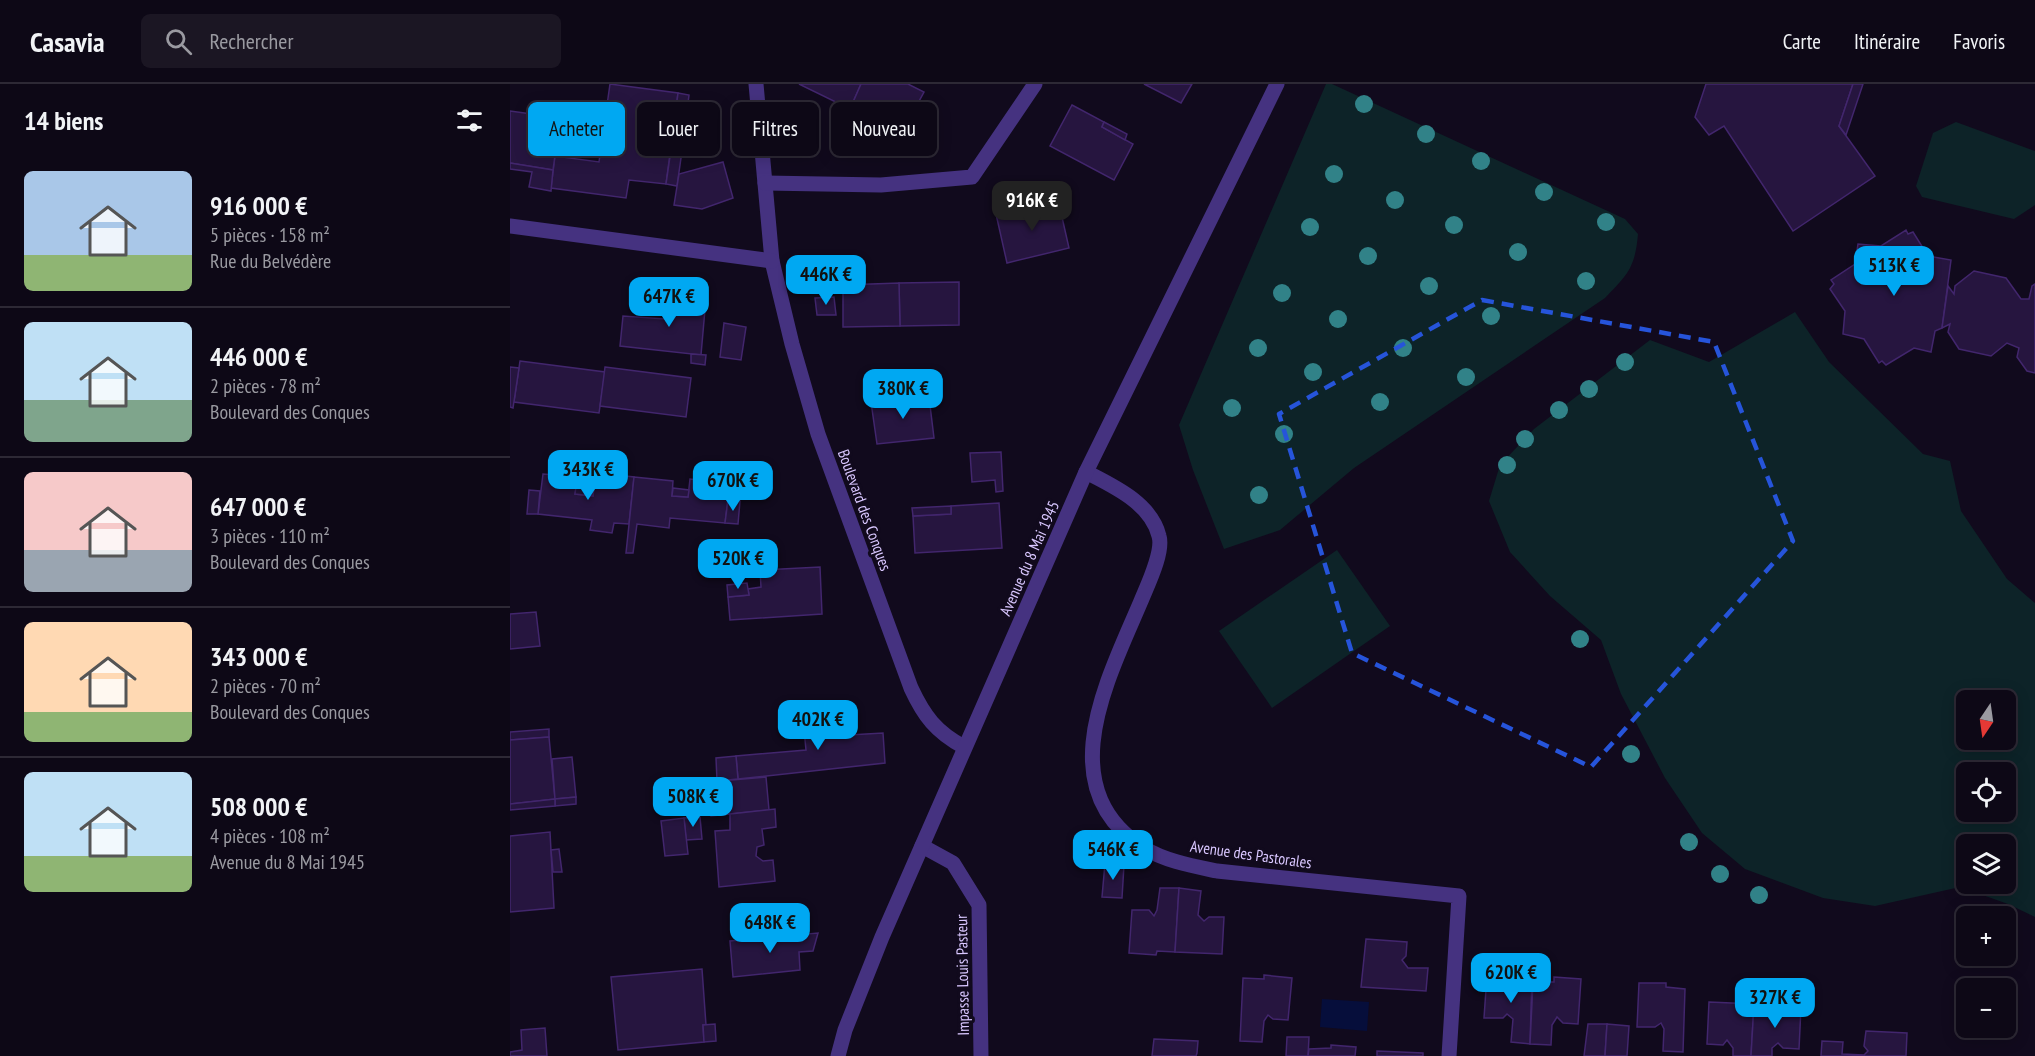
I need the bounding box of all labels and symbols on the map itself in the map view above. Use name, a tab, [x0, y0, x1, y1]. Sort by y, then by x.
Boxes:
pin: 916K €	[983, 181, 1081, 232]
pin: 513K €	[1845, 246, 1943, 297]
pin: 446K €	[777, 255, 875, 306]
pin: 647K €	[620, 277, 718, 328]
pin: 380K €	[854, 369, 952, 420]
street label: Boulevard des Conques	[834, 447, 896, 573]
pin: 343K €	[539, 450, 637, 501]
pin: 670K €	[684, 461, 782, 512]
street label: Avenue du 8 Mai 1945	[995, 497, 1063, 619]
pin: 520K €	[689, 539, 787, 590]
north arrow	[1956, 690, 2016, 750]
pin: 402K €	[769, 700, 867, 751]
pin: 508K €	[644, 777, 742, 828]
pin: 546K €	[1064, 830, 1162, 881]
street label: Avenue des Pastorales	[1189, 836, 1313, 872]
pin: 648K €	[721, 903, 819, 954]
street label: Impasse Louis Pasteur	[951, 914, 973, 1036]
pin: 620K €	[1462, 953, 1560, 1004]
pin: 327K €	[1726, 978, 1824, 1029]

